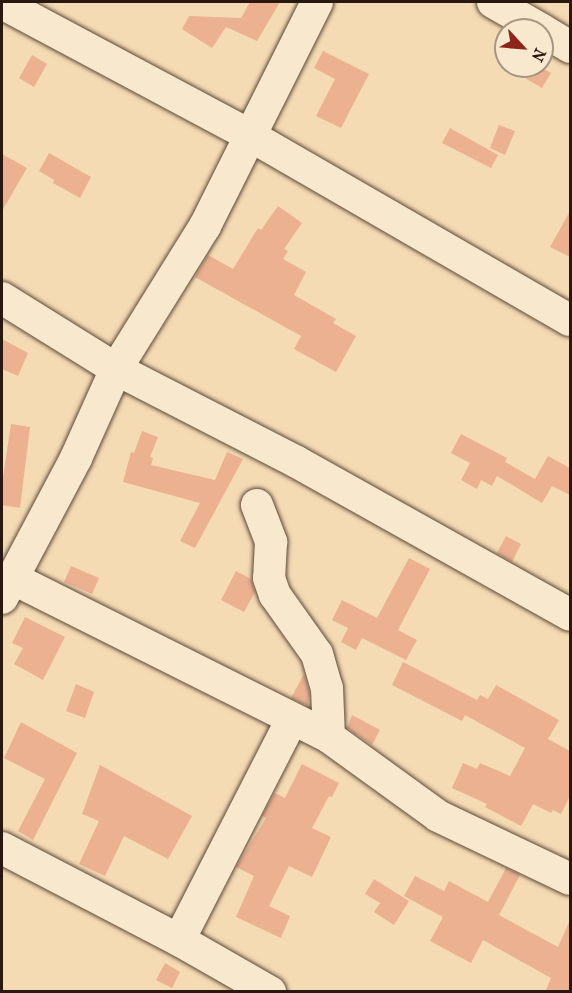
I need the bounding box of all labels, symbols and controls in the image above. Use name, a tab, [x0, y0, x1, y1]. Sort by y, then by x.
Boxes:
north arrow	[494, 18, 554, 78]
text: N	[528, 46, 550, 65]

